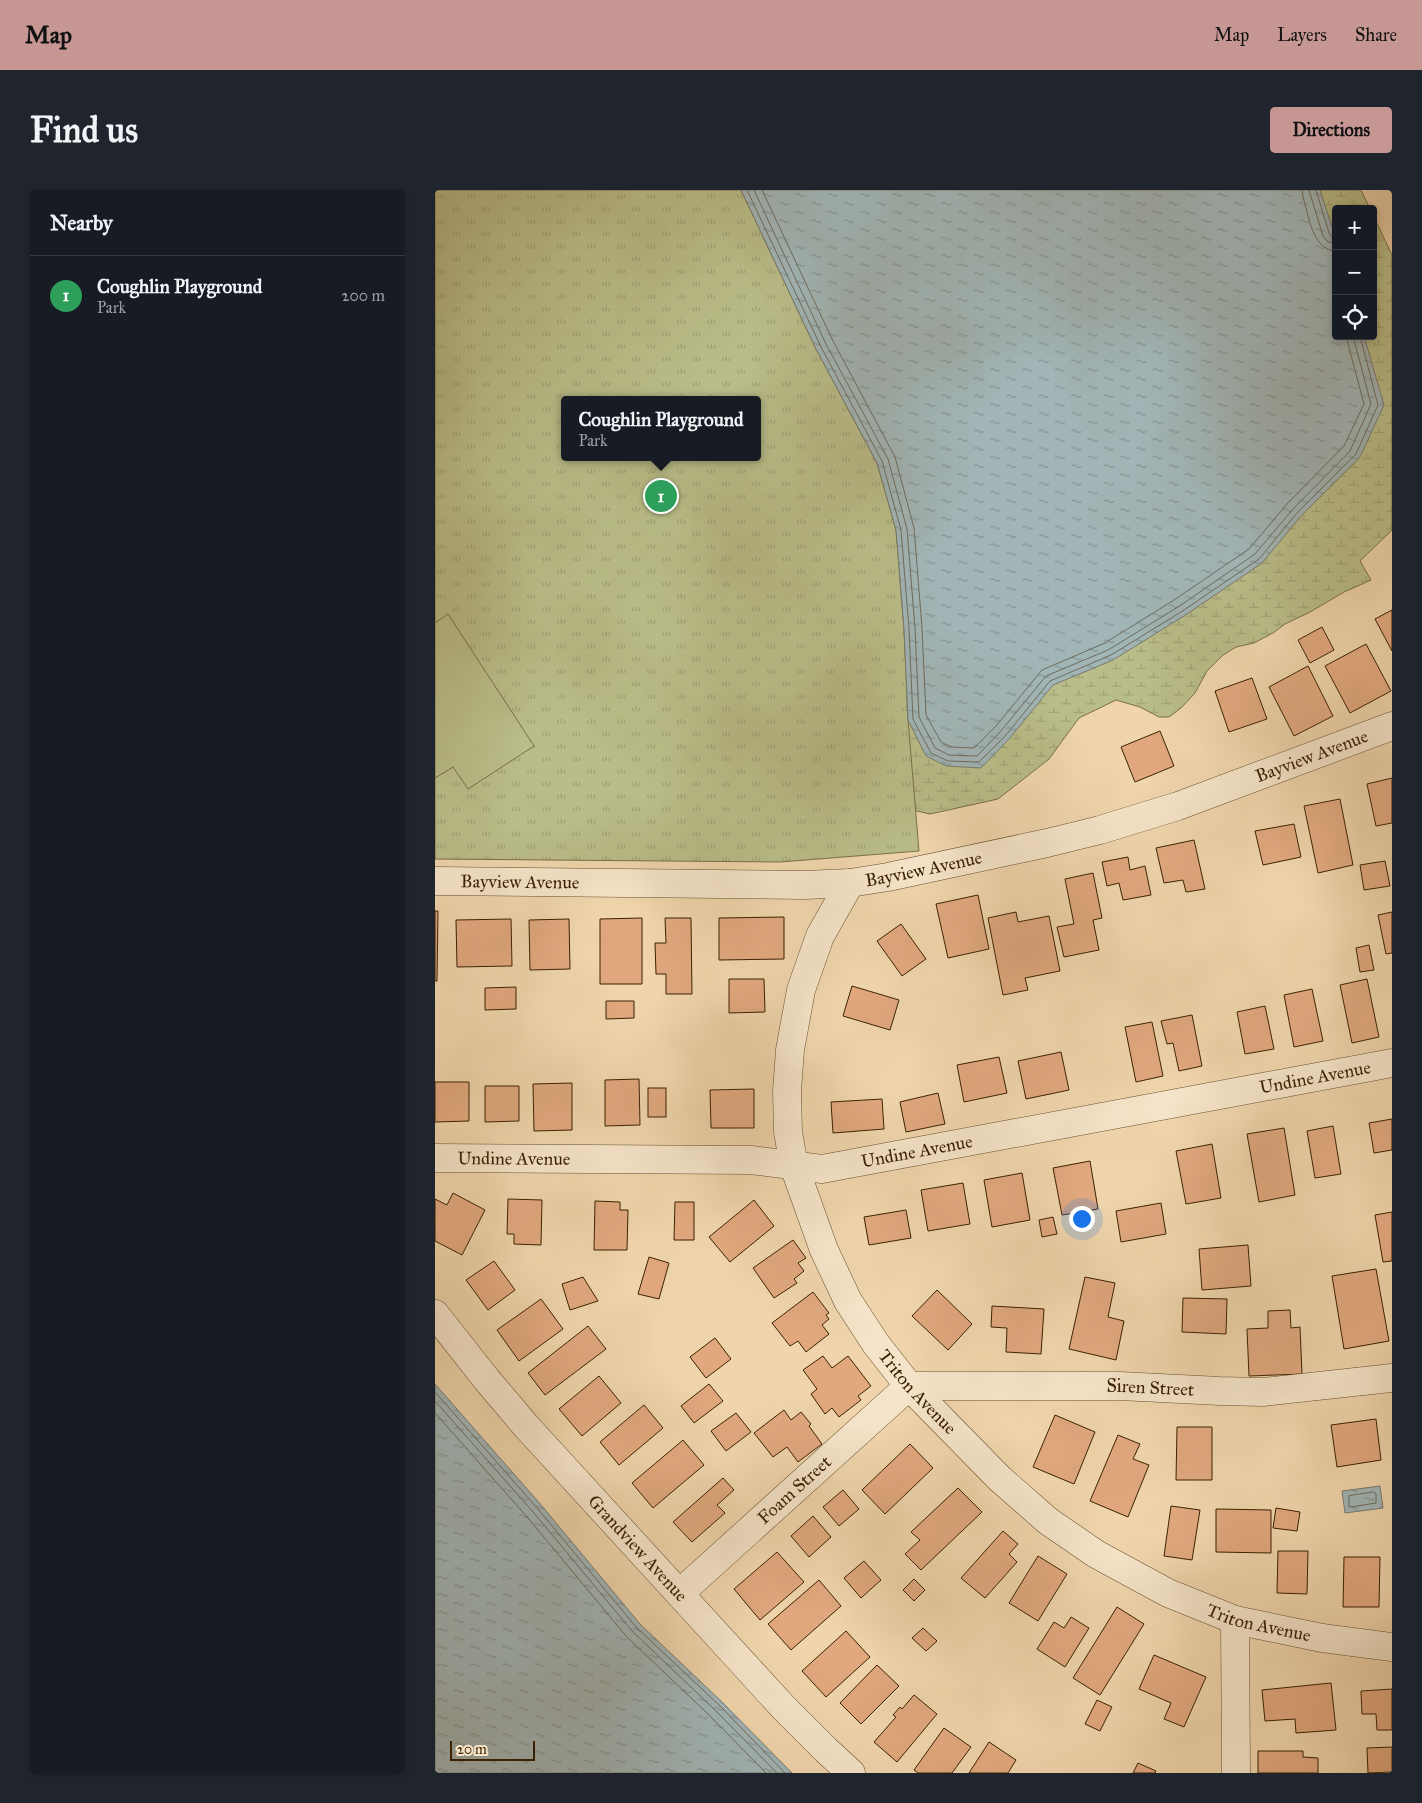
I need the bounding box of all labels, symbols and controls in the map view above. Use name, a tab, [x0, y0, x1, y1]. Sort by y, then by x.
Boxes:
text: Map	[25, 20, 72, 50]
text: Map	[1214, 24, 1249, 46]
text: Layers	[1277, 24, 1327, 46]
text: Share	[1355, 24, 1397, 46]
button: Directions	[1270, 107, 1392, 153]
text: Find us	[30, 109, 138, 152]
map controls	[1332, 205, 1377, 340]
button: +	[1332, 205, 1377, 250]
text: Nearby	[50, 210, 113, 236]
button: −	[1332, 250, 1377, 295]
text: Coughlin Playground	[97, 275, 262, 298]
text: 1	[63, 286, 69, 305]
text: 200 m	[342, 286, 385, 305]
button: locate	[1332, 295, 1377, 340]
text: Park	[97, 298, 126, 317]
popup	[561, 396, 761, 461]
text: Coughlin Playground	[578, 408, 744, 431]
text: Park	[578, 431, 607, 450]
pin: 1	[645, 477, 677, 515]
street label: Bayview Avenue	[1252, 725, 1371, 787]
street label: Bayview Avenue	[864, 846, 984, 891]
street label: Bayview Avenue	[461, 870, 579, 894]
street label: Undine Avenue	[1258, 1056, 1372, 1098]
street label: Undine Avenue	[859, 1130, 974, 1172]
street label: Undine Avenue	[458, 1147, 570, 1170]
your location	[1069, 1206, 1095, 1232]
street label: Triton Avenue	[873, 1345, 961, 1439]
street label: Siren Street	[1106, 1375, 1195, 1401]
street label: Foam Street	[753, 1450, 836, 1529]
street label: Grandview Avenue	[583, 1490, 692, 1606]
street label: Triton Avenue	[1203, 1599, 1313, 1646]
scale bar	[450, 1738, 535, 1761]
text: 20 m	[457, 1741, 487, 1758]

